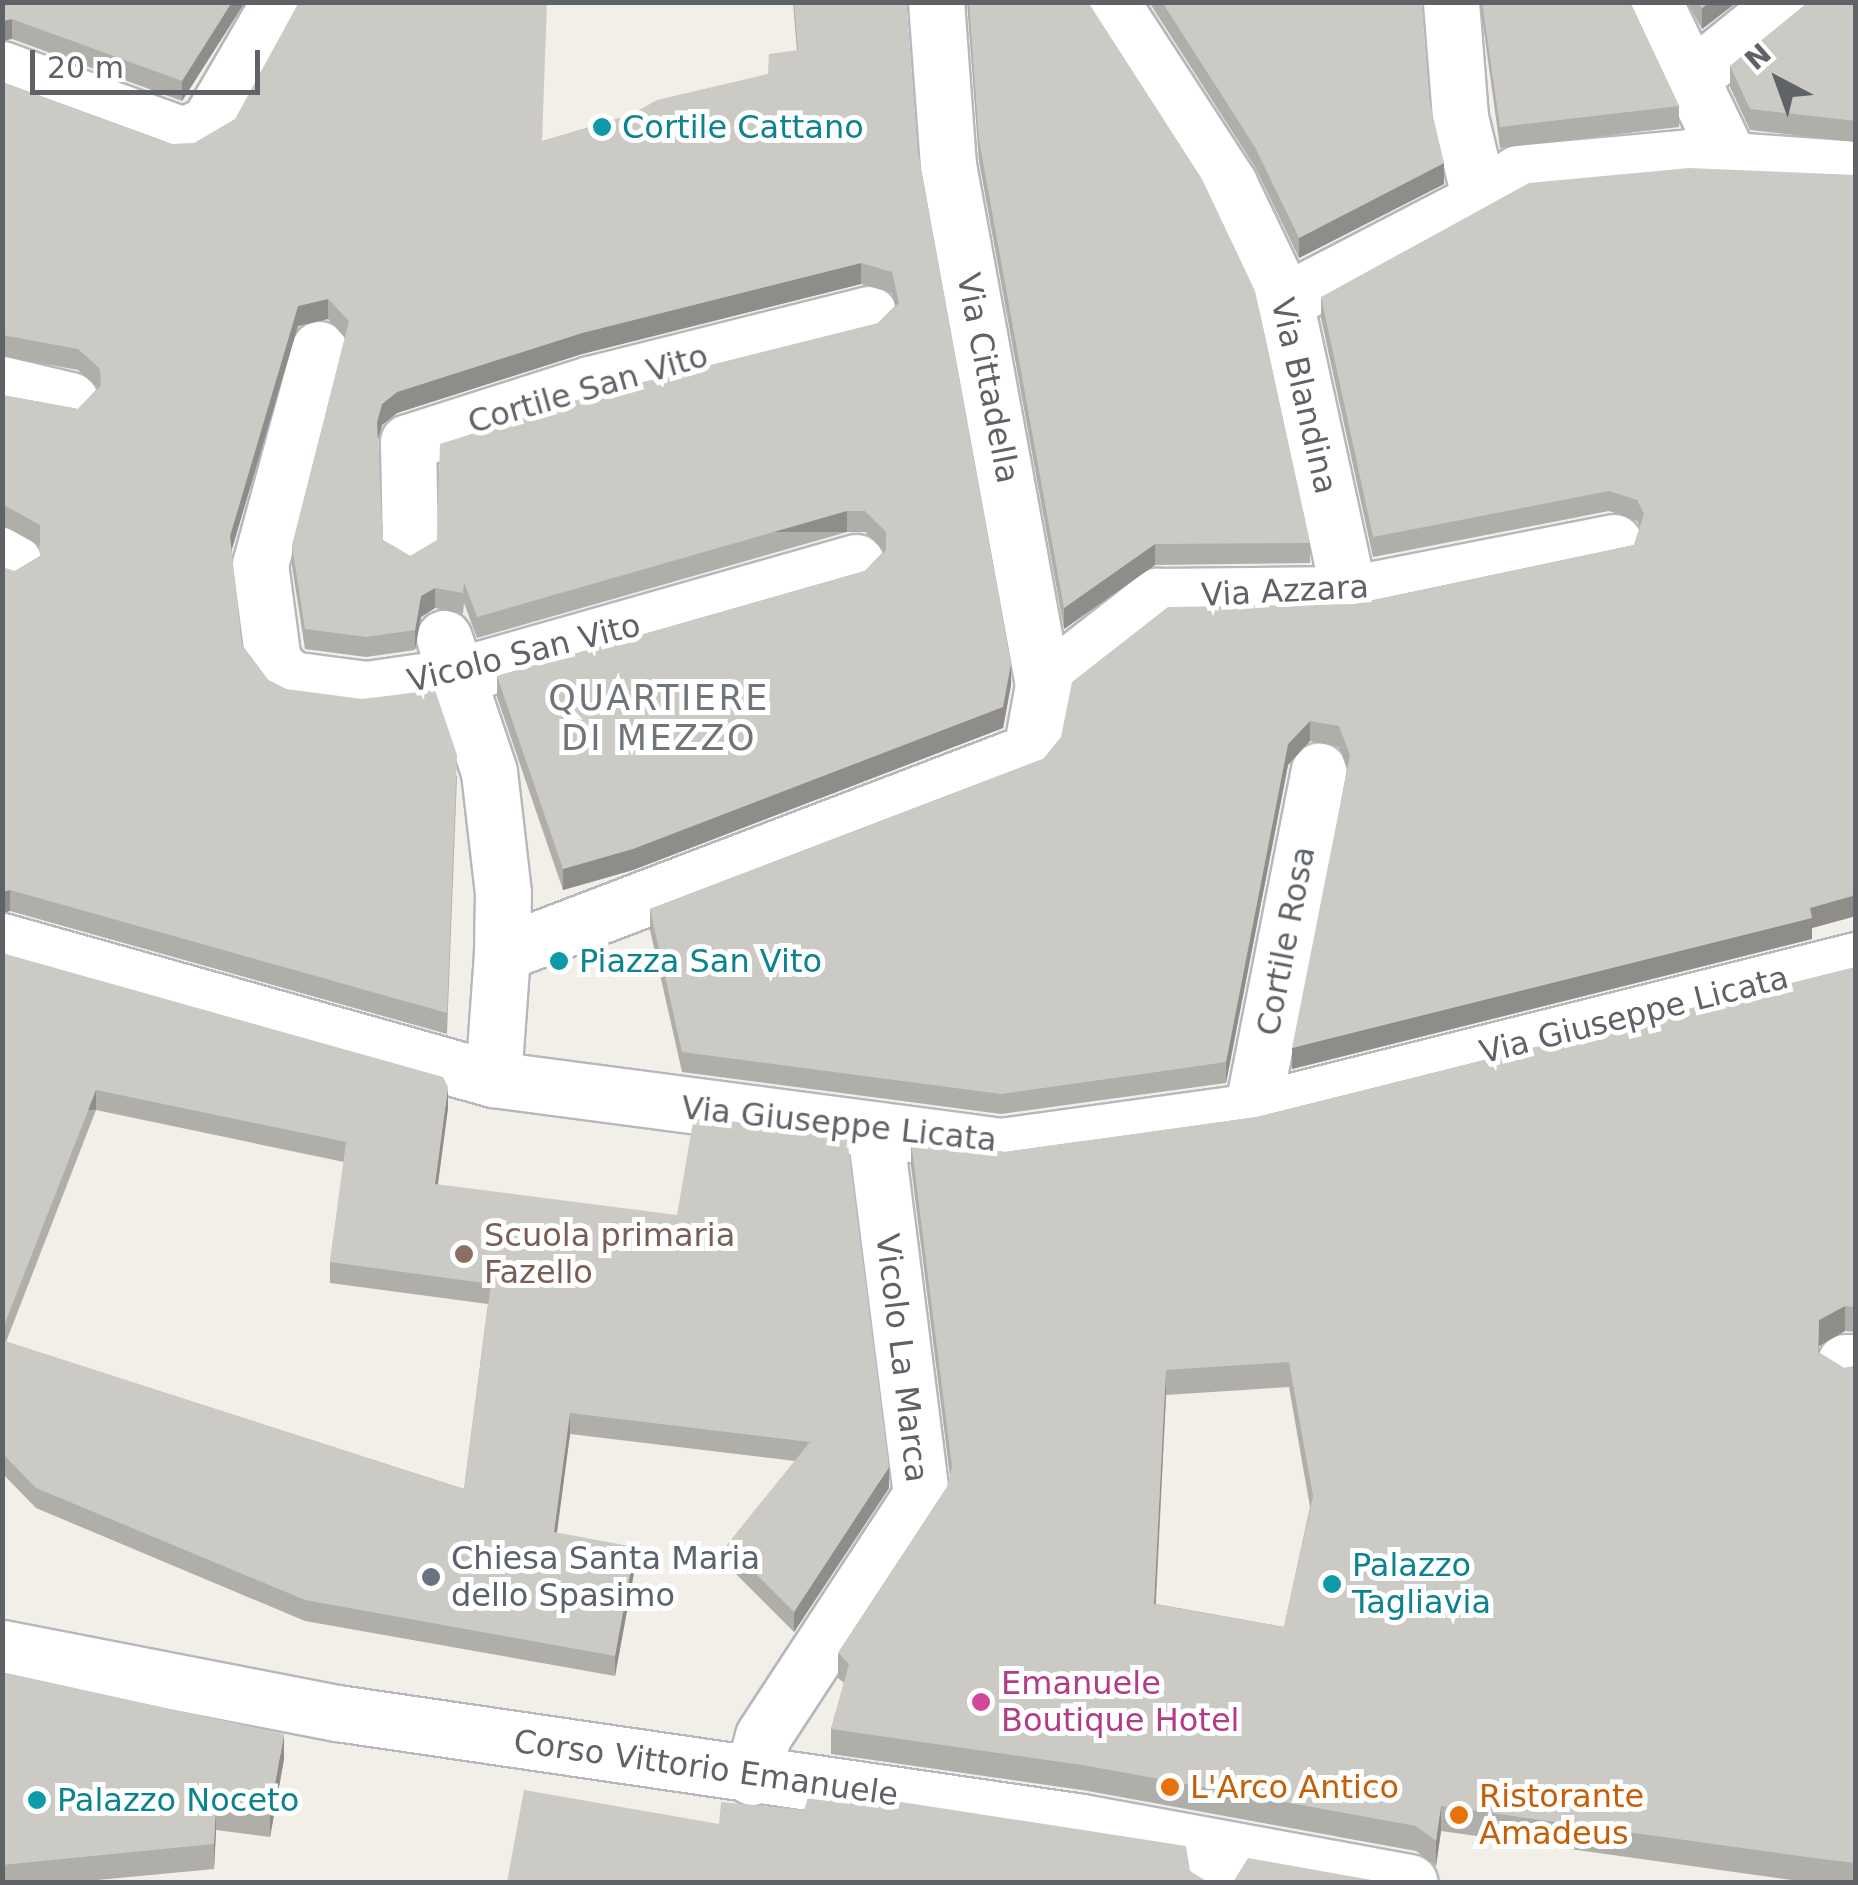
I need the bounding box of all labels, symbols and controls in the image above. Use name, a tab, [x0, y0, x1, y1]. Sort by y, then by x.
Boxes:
scale bar	[35, 30, 265, 92]
north arrow	[1728, 30, 1828, 130]
text: N	[1738, 37, 1778, 77]
text: 20 m	[47, 50, 124, 85]
place label: Cortile Cattano	[622, 108, 864, 146]
marker: Cortile Cattano	[591, 116, 613, 138]
street label: Via Cittadella	[949, 270, 1027, 486]
street label: Via Blandina	[1263, 294, 1345, 498]
street label: Cortile San Vito	[464, 336, 712, 442]
street label: Via Azzara	[1200, 567, 1370, 615]
street label: Vicolo San Vito	[404, 606, 644, 700]
district label: QUARTIERE DI MEZZO	[548, 677, 770, 759]
street label: Cortile Rosa	[1249, 843, 1323, 1039]
place label: Piazza San Vito	[579, 942, 822, 980]
marker: Piazza San Vito	[548, 950, 570, 972]
street label: Via Giuseppe Licata	[1476, 958, 1792, 1072]
street label: Via Giuseppe Licata	[679, 1088, 999, 1160]
place label: Scuola primaria Fazello	[484, 1217, 735, 1292]
street label: Vicolo La Marca	[868, 1231, 936, 1485]
marker: Scuola primaria Fazello	[453, 1243, 475, 1265]
place label: Chiesa Santa Maria dello Spasimo	[451, 1540, 760, 1615]
place label: Palazzo Tagliavia	[1352, 1547, 1491, 1622]
marker: Chiesa Santa Maria dello Spasimo	[420, 1566, 442, 1588]
marker: Palazzo Tagliavia	[1321, 1573, 1343, 1595]
place label: Emanuele Boutique Hotel	[1001, 1665, 1239, 1740]
marker: Emanuele Boutique Hotel	[970, 1691, 992, 1713]
street label: Corso Vittorio Emanuele	[511, 1722, 901, 1814]
place label: L'Arco Antico	[1190, 1768, 1399, 1806]
marker: L'Arco Antico	[1159, 1776, 1181, 1798]
place label: Ristorante Amadeus	[1479, 1778, 1644, 1853]
place label: Palazzo Noceto	[57, 1781, 299, 1819]
marker: Palazzo Noceto	[26, 1789, 48, 1811]
marker: Ristorante Amadeus	[1448, 1804, 1470, 1826]

